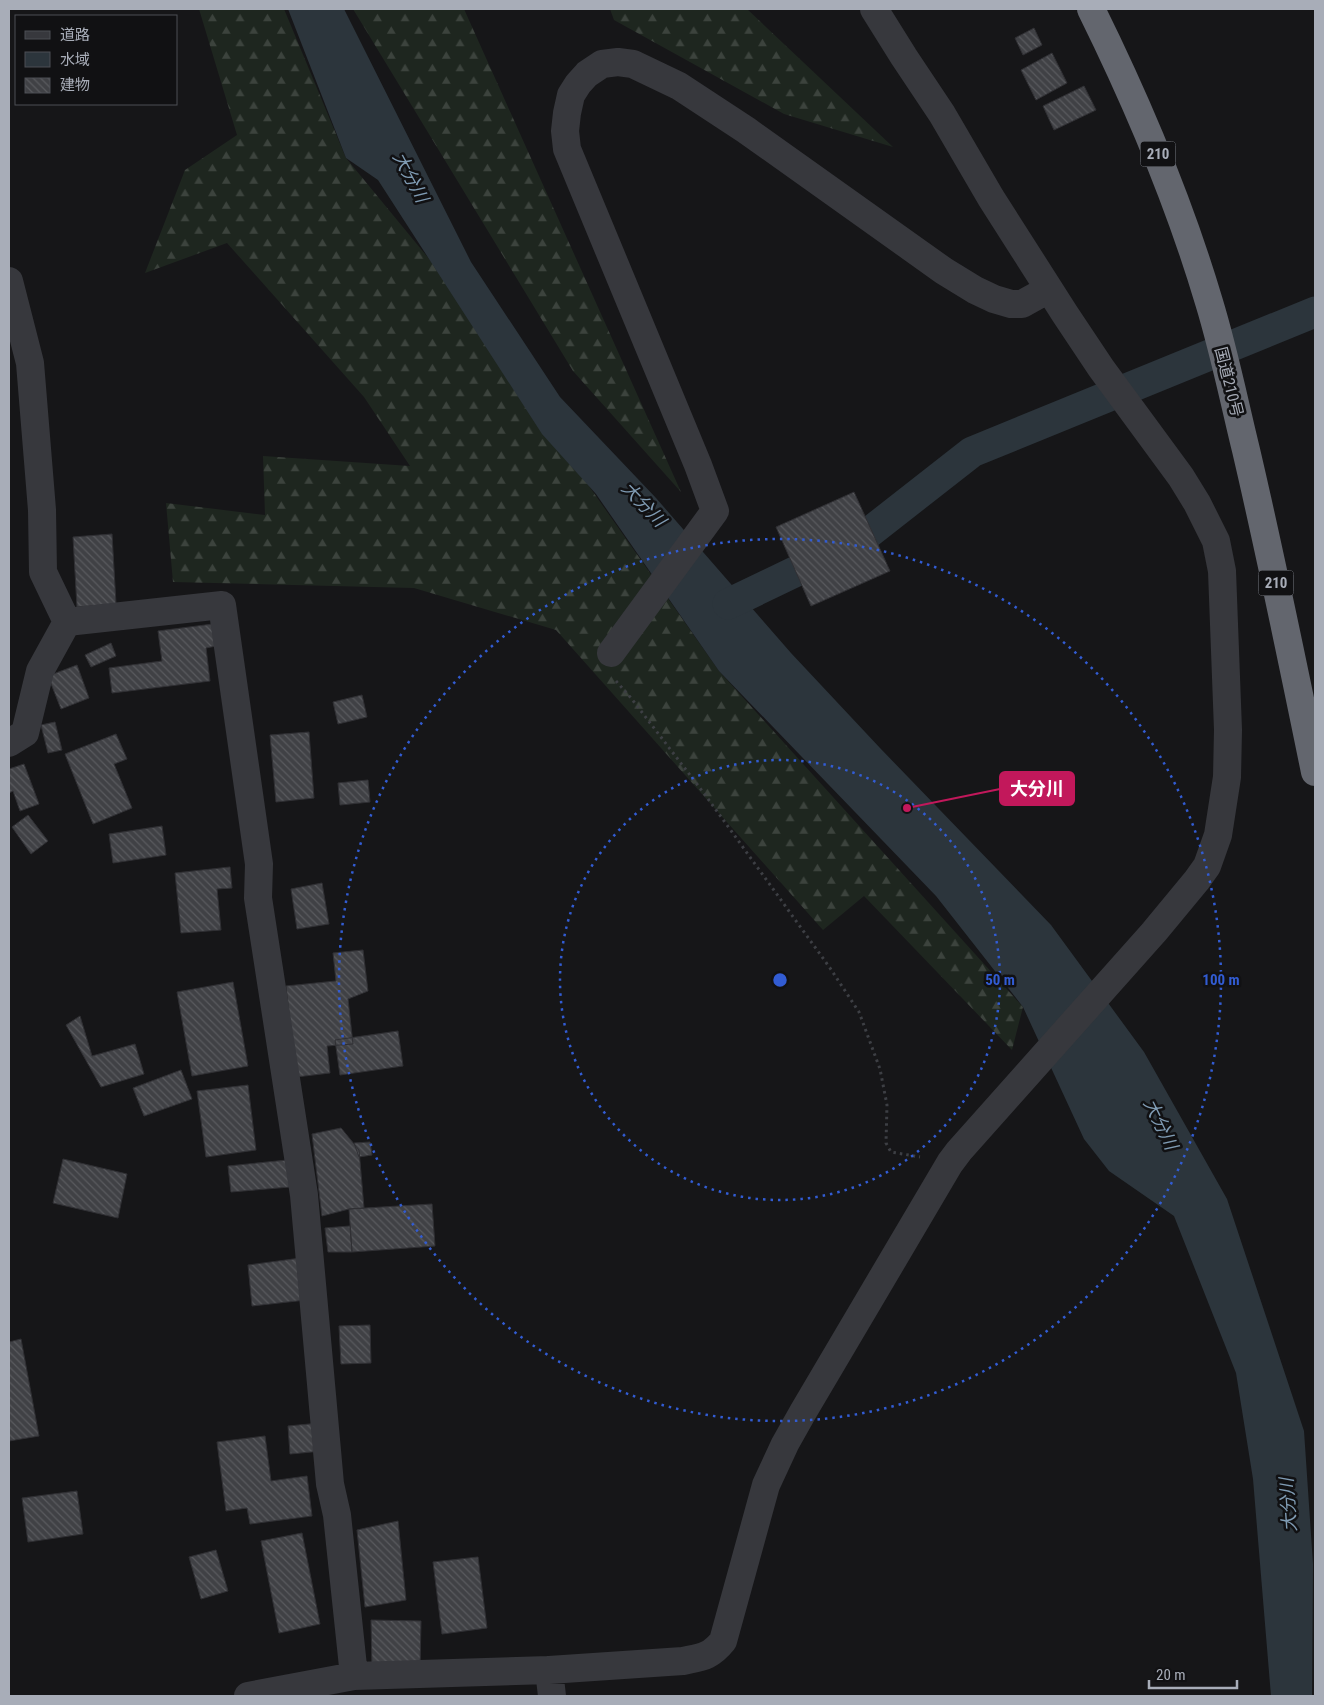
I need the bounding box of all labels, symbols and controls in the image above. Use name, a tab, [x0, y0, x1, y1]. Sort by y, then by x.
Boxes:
legend	[15, 15, 178, 105]
text: 道路	[60, 26, 90, 44]
text: 水域	[60, 51, 90, 69]
text: 建物	[60, 76, 90, 94]
road number: 210	[1140, 142, 1176, 166]
water label: 大分川	[389, 148, 434, 208]
street label: 国道210号	[1211, 345, 1247, 419]
water label: 大分川	[618, 477, 672, 532]
road number: 210	[1258, 570, 1294, 596]
callout: 大分川	[1000, 772, 1074, 805]
text: 大分川	[1010, 778, 1064, 799]
centre of rings	[771, 971, 789, 989]
text: 50 m	[985, 971, 1015, 989]
text: 100 m	[1202, 971, 1240, 989]
water label: 大分川	[1140, 1095, 1183, 1155]
water label: 大分川	[1276, 1475, 1300, 1533]
scale bar	[1149, 1658, 1236, 1690]
text: 20 m	[1156, 1666, 1186, 1684]

